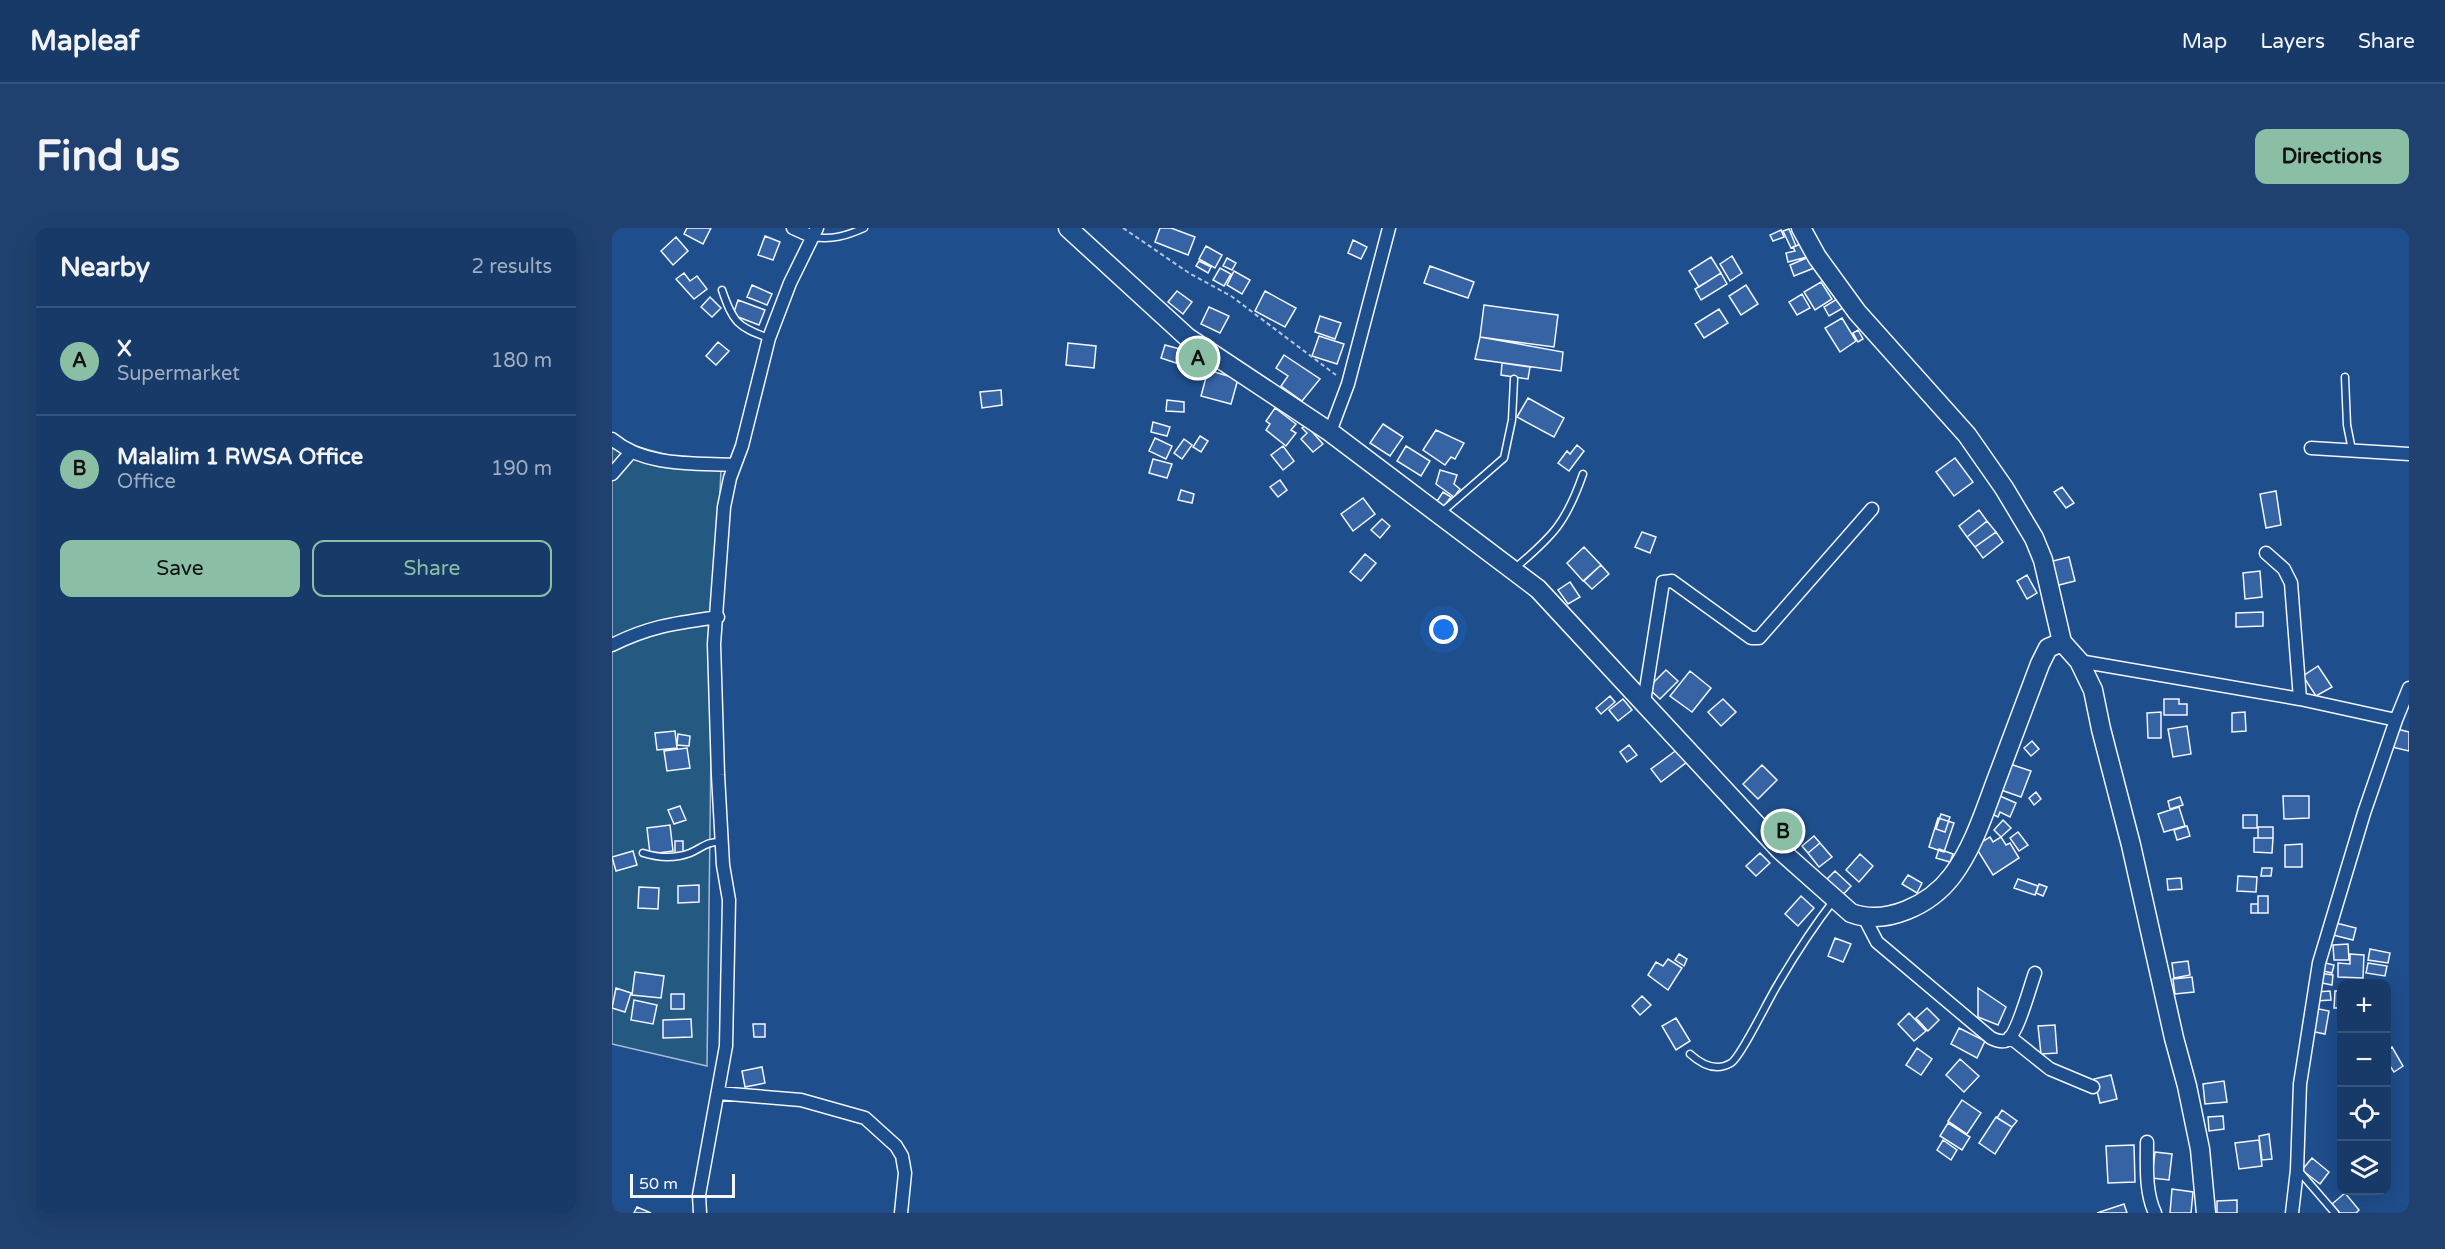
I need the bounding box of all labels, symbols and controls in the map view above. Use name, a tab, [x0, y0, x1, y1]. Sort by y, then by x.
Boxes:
text: Mapleaf	[30, 24, 139, 58]
text: Map	[2182, 29, 2227, 54]
text: Layers	[2260, 29, 2325, 54]
text: Share	[2358, 29, 2415, 54]
button: Directions	[2255, 129, 2409, 184]
text: Find us	[36, 131, 180, 182]
text: Nearby	[60, 252, 150, 283]
text: 2 results	[472, 255, 552, 279]
text: X	[117, 336, 132, 362]
pin: A	[1178, 336, 1218, 380]
text: A	[72, 349, 87, 373]
text: 180 m	[491, 349, 552, 373]
text: Supermarket	[117, 362, 240, 386]
text: Malalim 1 RWSA Office	[117, 444, 363, 470]
text: B	[73, 457, 86, 481]
text: 190 m	[491, 457, 552, 481]
text: Office	[117, 470, 176, 494]
button: Save	[60, 540, 300, 597]
button: Share	[312, 540, 552, 597]
your location	[1429, 615, 1458, 644]
pin: B	[1764, 808, 1802, 854]
map controls	[2337, 979, 2391, 1195]
button: +	[2337, 979, 2391, 1033]
button: −	[2337, 1033, 2391, 1087]
button: locate	[2337, 1087, 2391, 1141]
button: layers	[2337, 1141, 2391, 1195]
scale bar	[630, 1171, 735, 1198]
text: 50 m	[639, 1174, 678, 1194]

